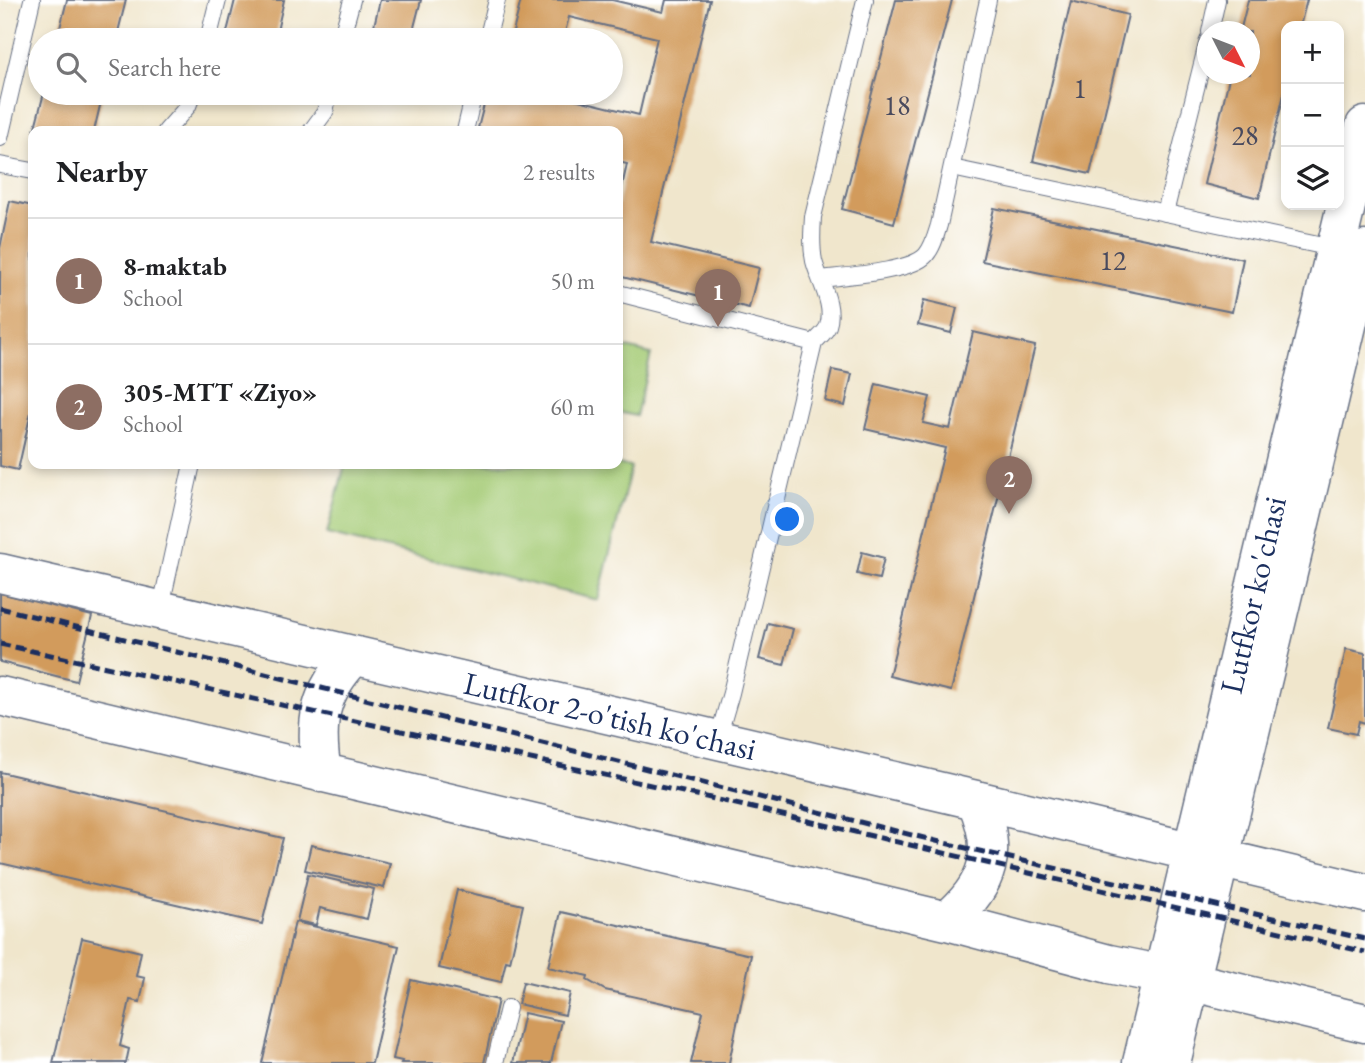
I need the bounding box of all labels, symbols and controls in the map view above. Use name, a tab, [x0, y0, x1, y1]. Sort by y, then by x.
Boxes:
north arrow	[1197, 21, 1260, 84]
map controls	[1281, 21, 1344, 210]
button: +	[1281, 21, 1344, 84]
search box	[28, 28, 623, 105]
icon: search	[52, 48, 90, 86]
text: Search here	[108, 50, 221, 84]
house number: 1	[1073, 70, 1087, 106]
button: −	[1281, 84, 1344, 147]
house number: 18	[884, 87, 910, 123]
house number: 28	[1232, 117, 1258, 153]
button: layers	[1281, 147, 1344, 210]
text: Nearby	[56, 152, 148, 191]
text: 2 results	[523, 157, 595, 187]
house number: 12	[1100, 242, 1127, 278]
text: 8-maktab	[123, 249, 227, 283]
text: 1	[73, 266, 85, 296]
text: 50 m	[550, 266, 595, 296]
pin: 1	[695, 269, 741, 327]
text: School	[123, 283, 183, 313]
text: 305-MTT «Ziyo»	[123, 375, 317, 409]
text: 2	[73, 392, 85, 422]
text: 60 m	[550, 392, 595, 422]
text: School	[123, 409, 183, 439]
pin: 2	[986, 456, 1032, 514]
street label: Lutfkor ko'chasi	[1210, 492, 1296, 698]
your location	[770, 502, 804, 536]
street label: Lutfkor 2-o'tish ko'chasi	[460, 662, 760, 770]

